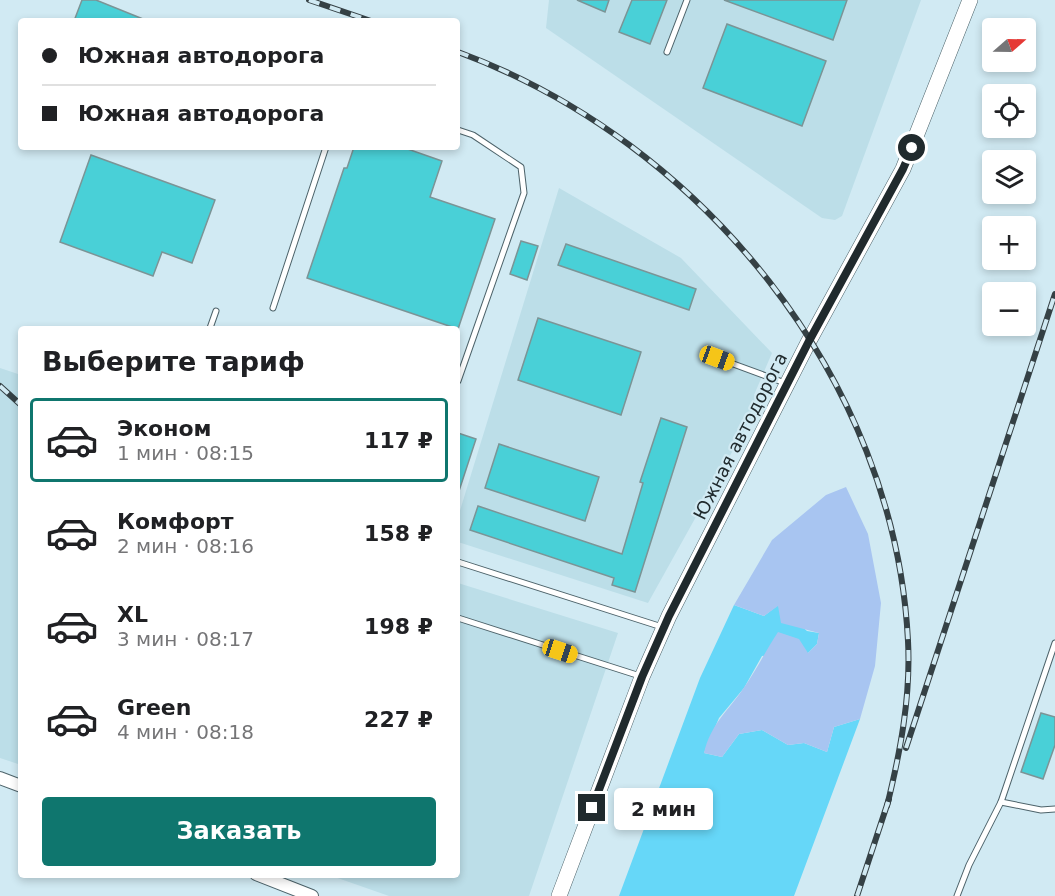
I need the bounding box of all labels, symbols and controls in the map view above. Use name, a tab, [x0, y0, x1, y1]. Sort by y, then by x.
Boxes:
north arrow	[982, 18, 1036, 72]
map controls	[982, 18, 1036, 336]
text: Южная автодорога	[78, 43, 324, 68]
button: locate	[982, 84, 1036, 138]
text: Южная автодорога	[78, 101, 324, 126]
route start	[898, 134, 925, 161]
button: layers	[982, 150, 1036, 204]
button: +	[982, 216, 1036, 270]
button: −	[982, 282, 1036, 336]
car	[697, 343, 737, 373]
text: Выберите тариф	[42, 346, 305, 377]
street label: Южная автодорога	[689, 349, 791, 523]
icon: car	[45, 413, 99, 467]
text: Эконом	[117, 416, 212, 441]
text: 117 ₽	[364, 428, 433, 453]
text: 1 мин · 08:15	[117, 441, 254, 465]
icon: car	[45, 506, 99, 560]
text: Комфорт	[117, 509, 234, 534]
text: 158 ₽	[364, 521, 433, 546]
text: 2 мин · 08:16	[117, 534, 254, 558]
icon: car	[45, 599, 99, 653]
text: XL	[117, 602, 148, 627]
text: 198 ₽	[364, 614, 433, 639]
text: 3 мин · 08:17	[117, 627, 254, 651]
car	[540, 637, 580, 665]
icon: car	[45, 692, 99, 746]
text: Green	[117, 695, 191, 720]
text: 227 ₽	[364, 707, 433, 732]
text: 4 мин · 08:18	[117, 720, 254, 744]
callout: 2 мин	[613, 787, 712, 829]
route end	[578, 794, 605, 821]
button: Заказать	[42, 797, 436, 866]
text: 2 мин	[631, 797, 696, 821]

